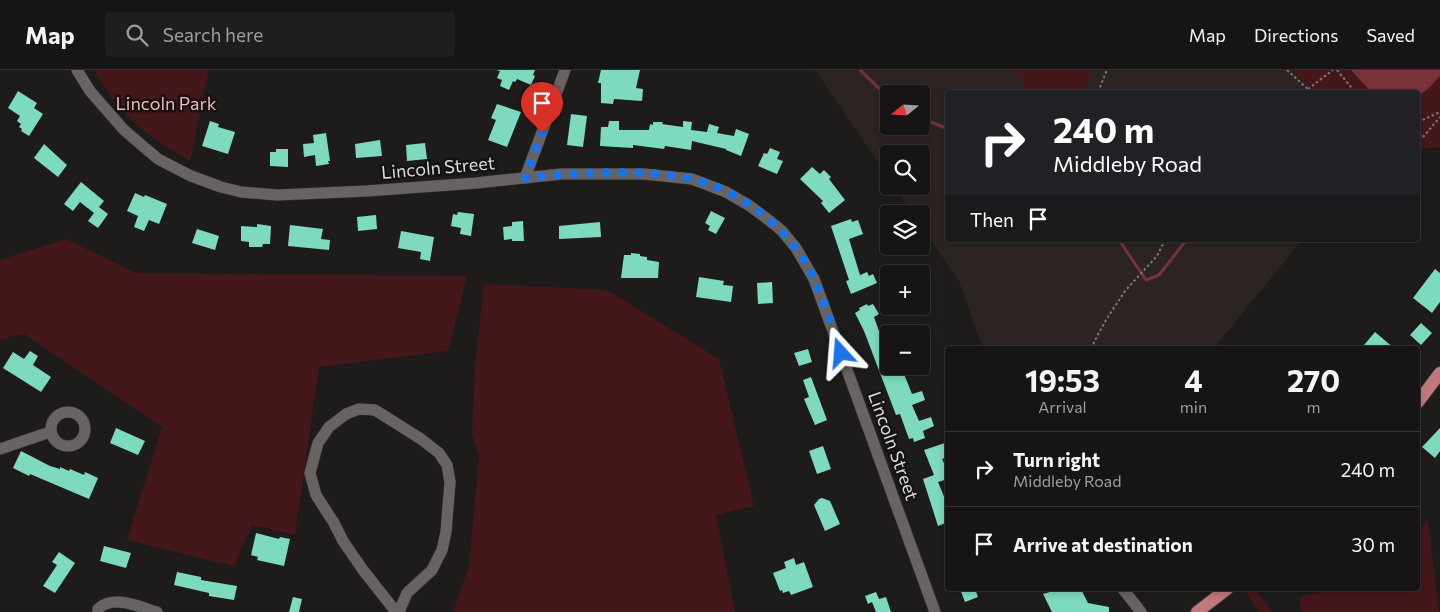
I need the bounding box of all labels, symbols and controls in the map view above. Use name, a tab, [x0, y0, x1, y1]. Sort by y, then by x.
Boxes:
search box	[105, 12, 455, 57]
text: Map	[25, 20, 75, 49]
icon: search	[123, 21, 151, 49]
text: Search here	[163, 23, 263, 46]
text: Map	[1189, 24, 1226, 46]
text: Directions	[1254, 24, 1338, 46]
text: Saved	[1366, 24, 1415, 46]
pin	[521, 82, 563, 133]
north arrow	[880, 85, 930, 135]
map controls	[880, 85, 930, 375]
icon: arrive	[528, 89, 556, 117]
park label: Lincoln Park	[116, 92, 217, 114]
text: 240 m	[1053, 107, 1154, 150]
icon: right	[970, 110, 1035, 175]
button: search	[880, 145, 930, 195]
text: Middleby Road	[1053, 150, 1202, 177]
street label: Lincoln Street	[380, 151, 496, 183]
button: layers	[880, 205, 930, 255]
icon: arrive	[1024, 205, 1052, 233]
text: Then	[970, 208, 1014, 231]
button: +	[880, 265, 930, 315]
button: −	[880, 325, 930, 375]
position arrow	[814, 326, 866, 378]
text: 19:53	[1025, 361, 1100, 398]
text: 4	[1184, 361, 1203, 398]
text: 270	[1287, 361, 1340, 398]
street label: Lincoln Street	[864, 388, 924, 503]
text: Arrival	[1038, 397, 1087, 416]
text: min	[1180, 397, 1207, 416]
text: m	[1307, 397, 1321, 416]
text: Turn right	[1013, 448, 1100, 471]
icon: right	[970, 455, 998, 483]
text: 240 m	[1341, 458, 1395, 481]
text: Middleby Road	[1013, 471, 1121, 490]
icon: arrive	[970, 530, 998, 558]
text: Arrive at destination	[1013, 533, 1193, 556]
text: 30 m	[1352, 533, 1395, 556]

